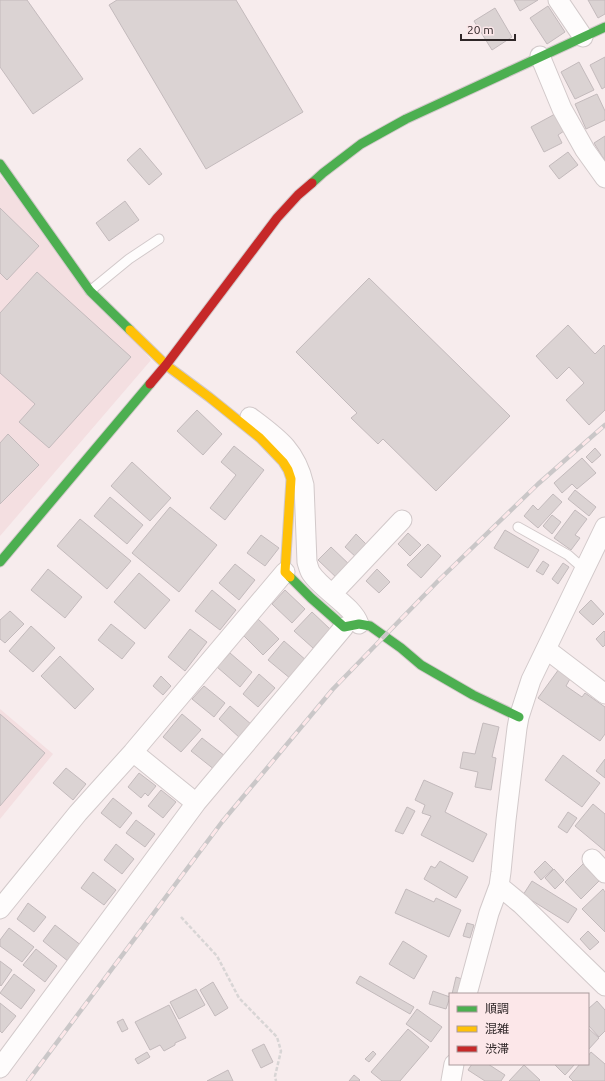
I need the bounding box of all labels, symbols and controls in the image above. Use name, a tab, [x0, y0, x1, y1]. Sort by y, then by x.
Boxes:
scale bar	[461, 16, 515, 42]
text: 20 m	[467, 23, 494, 36]
legend	[449, 993, 589, 1065]
text: 順調	[485, 1002, 509, 1015]
text: 混雑	[485, 1022, 509, 1035]
text: 渋滞	[485, 1042, 509, 1055]

